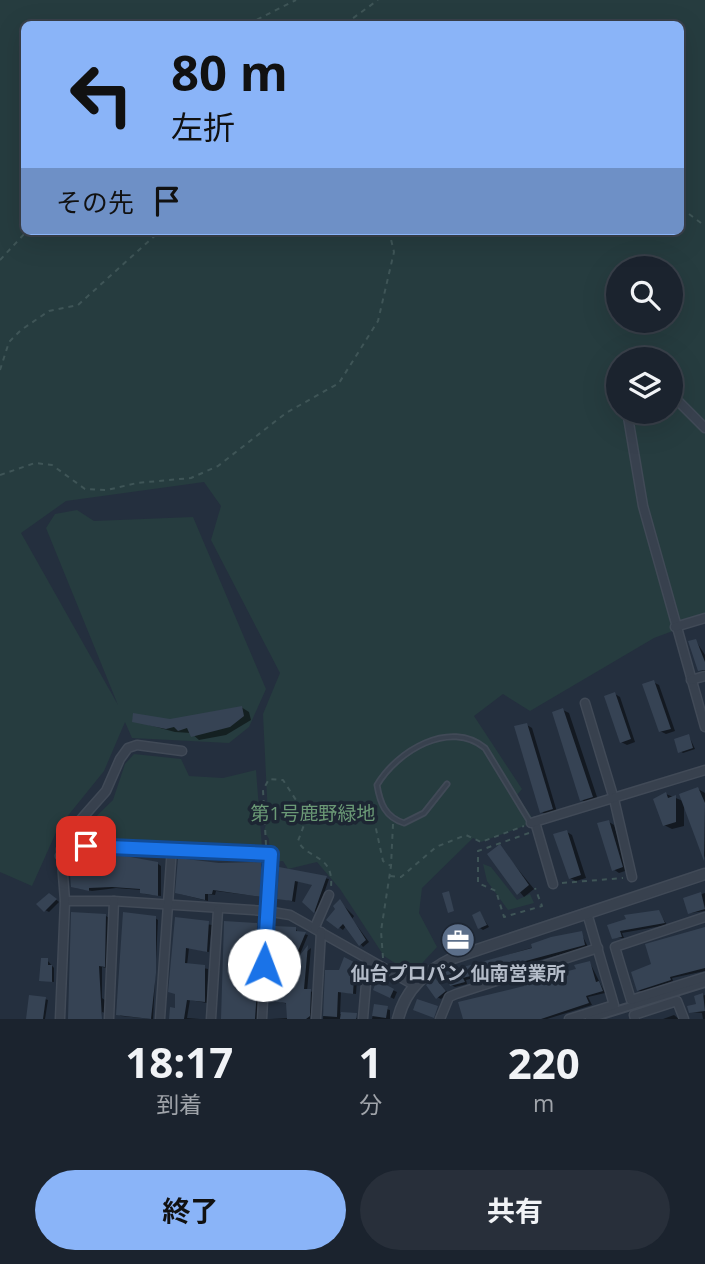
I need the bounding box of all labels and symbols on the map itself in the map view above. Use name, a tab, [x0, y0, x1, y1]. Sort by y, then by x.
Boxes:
park label: 第1号鹿野緑地	[251, 800, 375, 826]
pin	[56, 816, 116, 876]
office icon: 仙台プロパン 仙南営業所	[439, 921, 477, 959]
position arrow	[227, 928, 301, 1002]
place label: 仙台プロパン 仙南営業所	[351, 960, 565, 986]

